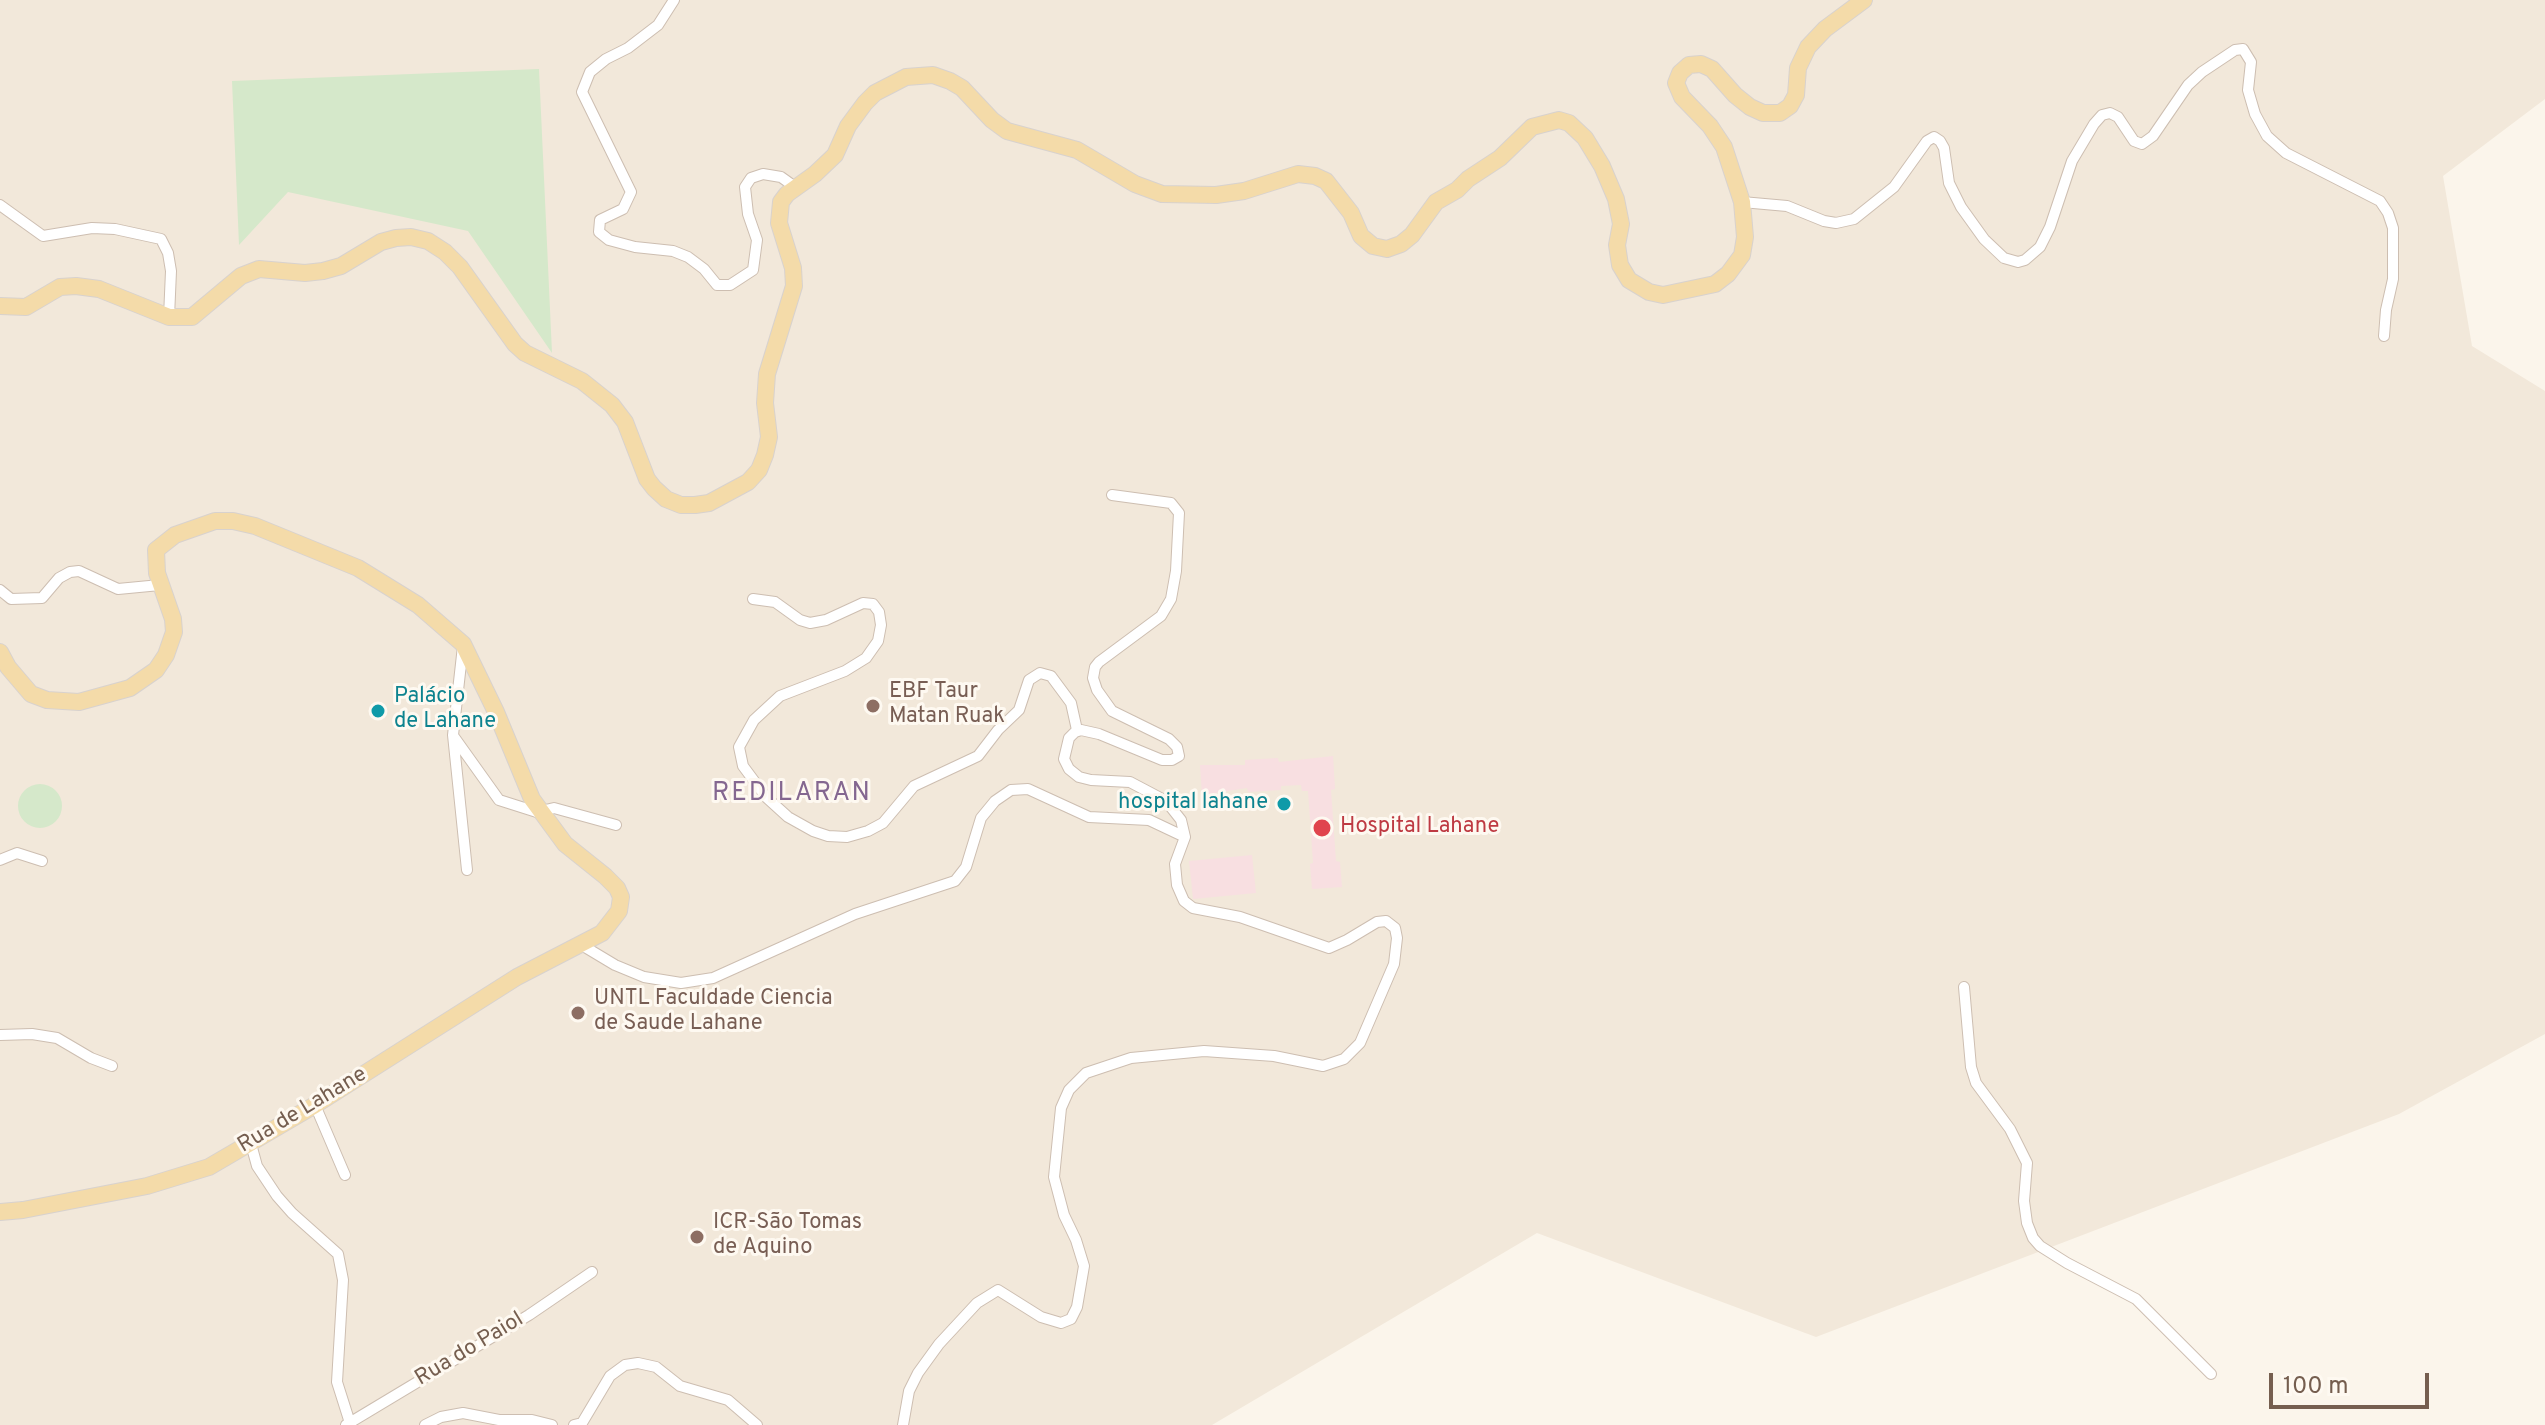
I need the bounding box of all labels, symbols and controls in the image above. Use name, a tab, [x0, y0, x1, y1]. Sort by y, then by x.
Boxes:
place label: EBF Taur Matan Ruak	[889, 680, 1005, 732]
place label: Palácio de Lahane	[394, 685, 496, 736]
marker: EBF Taur Matan Ruak	[864, 697, 882, 715]
marker: Palácio de Lahane	[369, 702, 387, 720]
district label: REDILARAN	[712, 779, 872, 811]
place label: hospital lahane	[1118, 791, 1268, 817]
marker: hospital lahane	[1275, 795, 1293, 813]
place label: Hospital Lahane	[1340, 815, 1499, 841]
marker: Hospital Lahane	[1311, 817, 1333, 839]
place label: UNTL Faculdade Ciencia de Saude Lahane	[594, 987, 833, 1038]
marker: UNTL Faculdade Ciencia de Saude Lahane	[569, 1004, 587, 1022]
street label: Rua de Lahane	[234, 1062, 372, 1160]
place label: ICR-São Tomas de Aquino	[713, 1211, 862, 1262]
marker: ICR-São Tomas de Aquino	[688, 1228, 706, 1246]
street label: Rua do Paiol	[411, 1307, 529, 1393]
scale bar	[2273, 1357, 2433, 1407]
text: 100 m	[2283, 1372, 2349, 1402]

